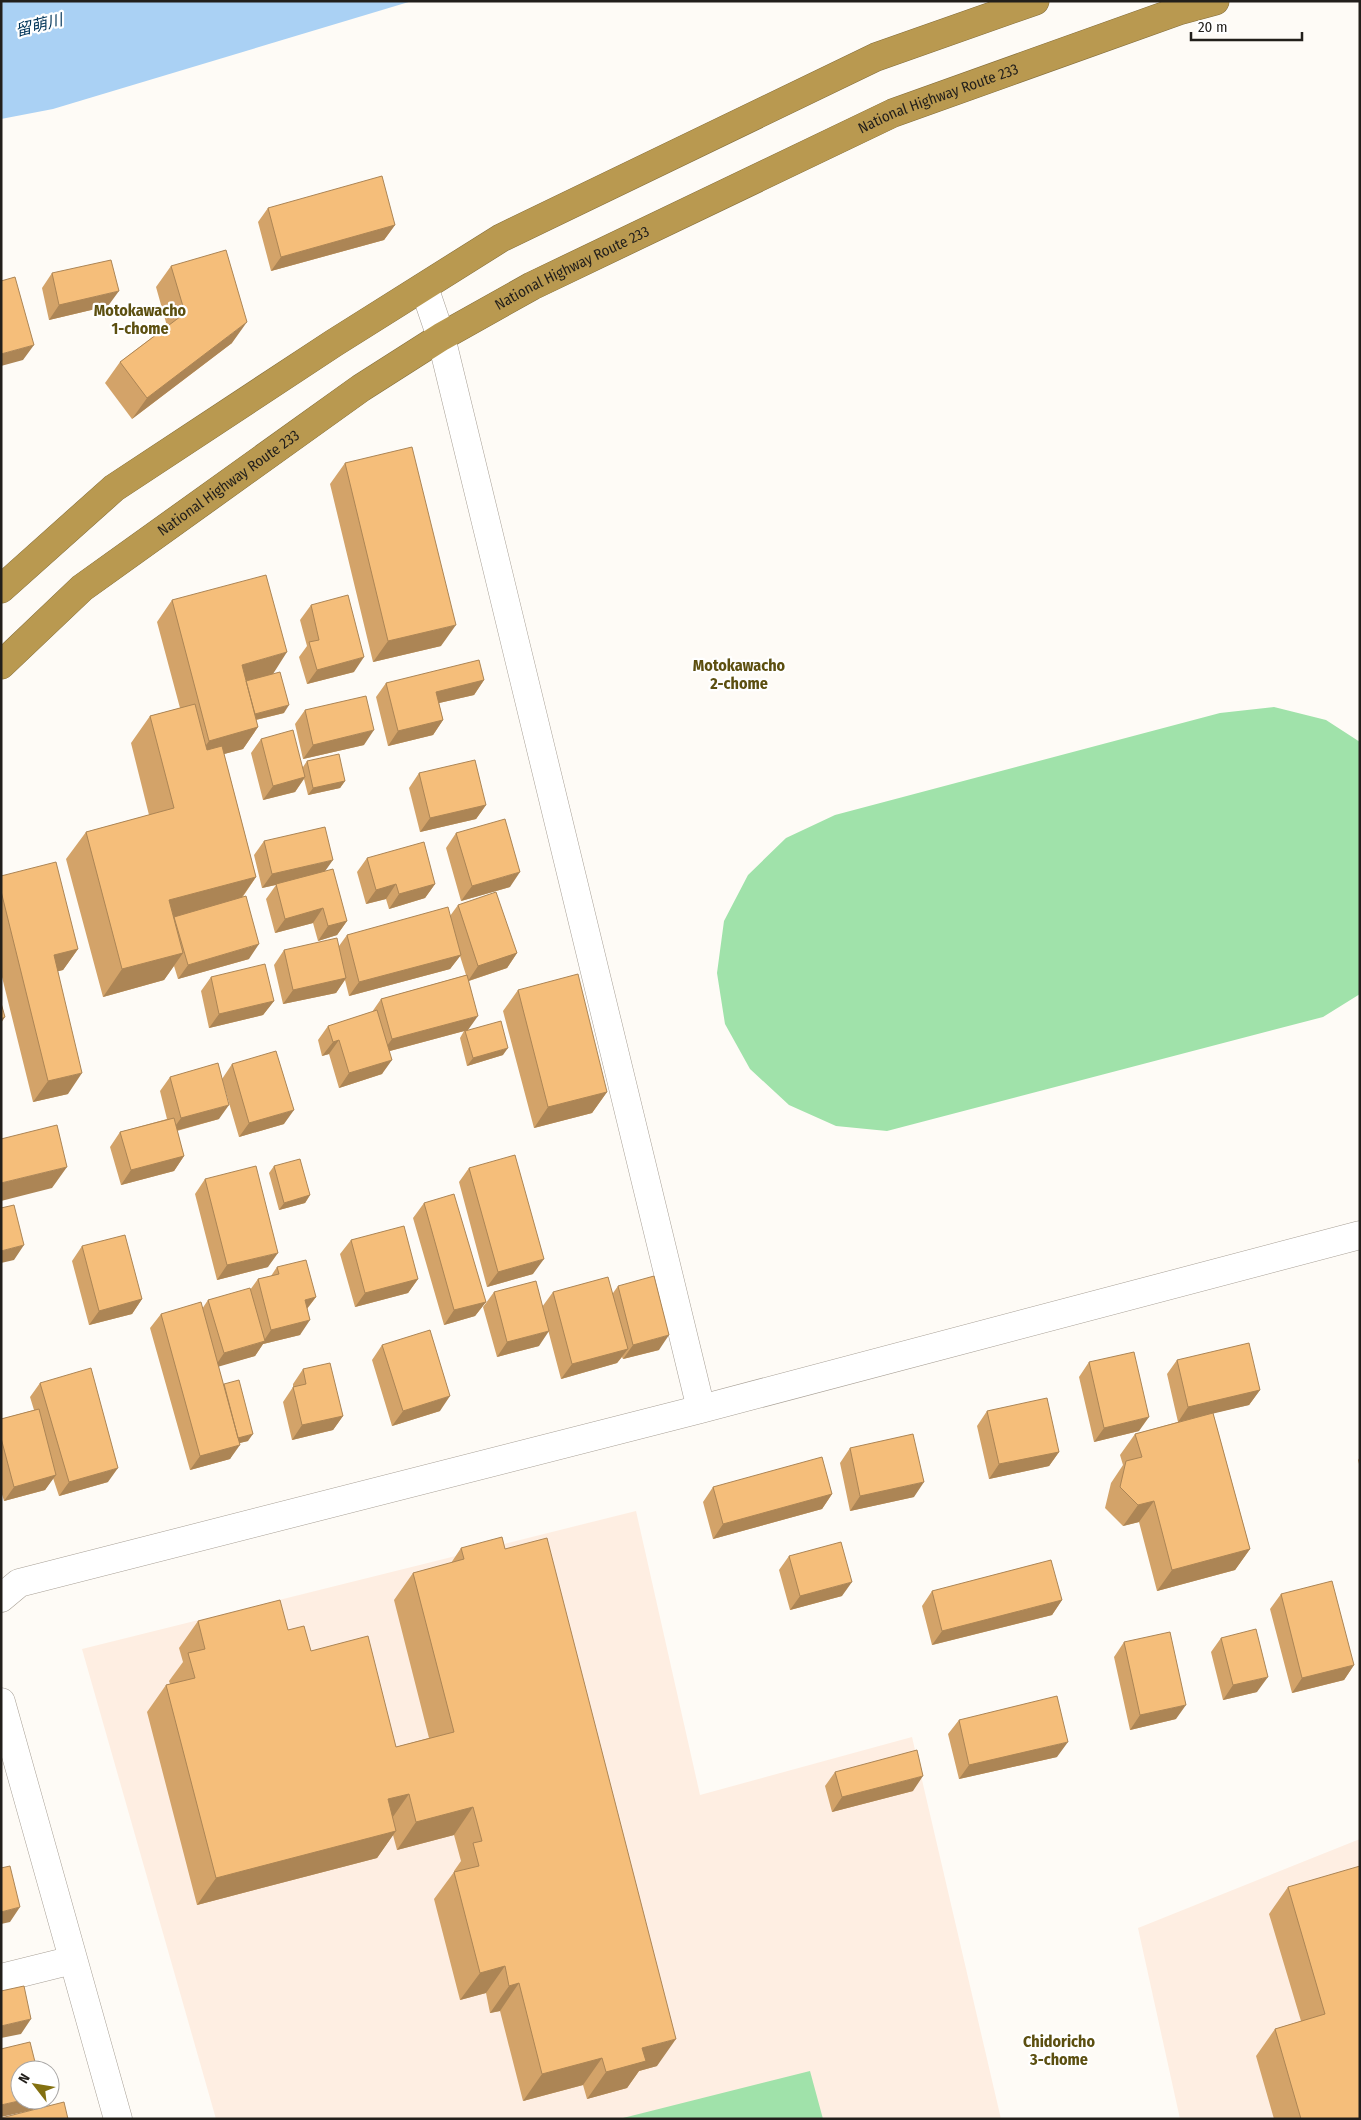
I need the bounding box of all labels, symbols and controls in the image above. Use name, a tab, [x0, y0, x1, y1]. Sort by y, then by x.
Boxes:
water label: 留萌川	[13, 9, 67, 40]
scale bar	[1191, 10, 1302, 42]
text: 20 m	[1198, 18, 1228, 36]
street label: National Highway Route 233	[855, 60, 1021, 137]
street label: National Highway Route 233	[492, 222, 652, 314]
district label: Motokawacho 1-chome	[94, 301, 187, 338]
street label: National Highway Route 233	[154, 426, 303, 540]
district label: Motokawacho 2-chome	[693, 656, 786, 693]
district label: Chidoricho 3-chome	[1023, 2032, 1095, 2069]
north arrow	[10, 2060, 60, 2110]
text: N	[15, 2071, 34, 2087]

